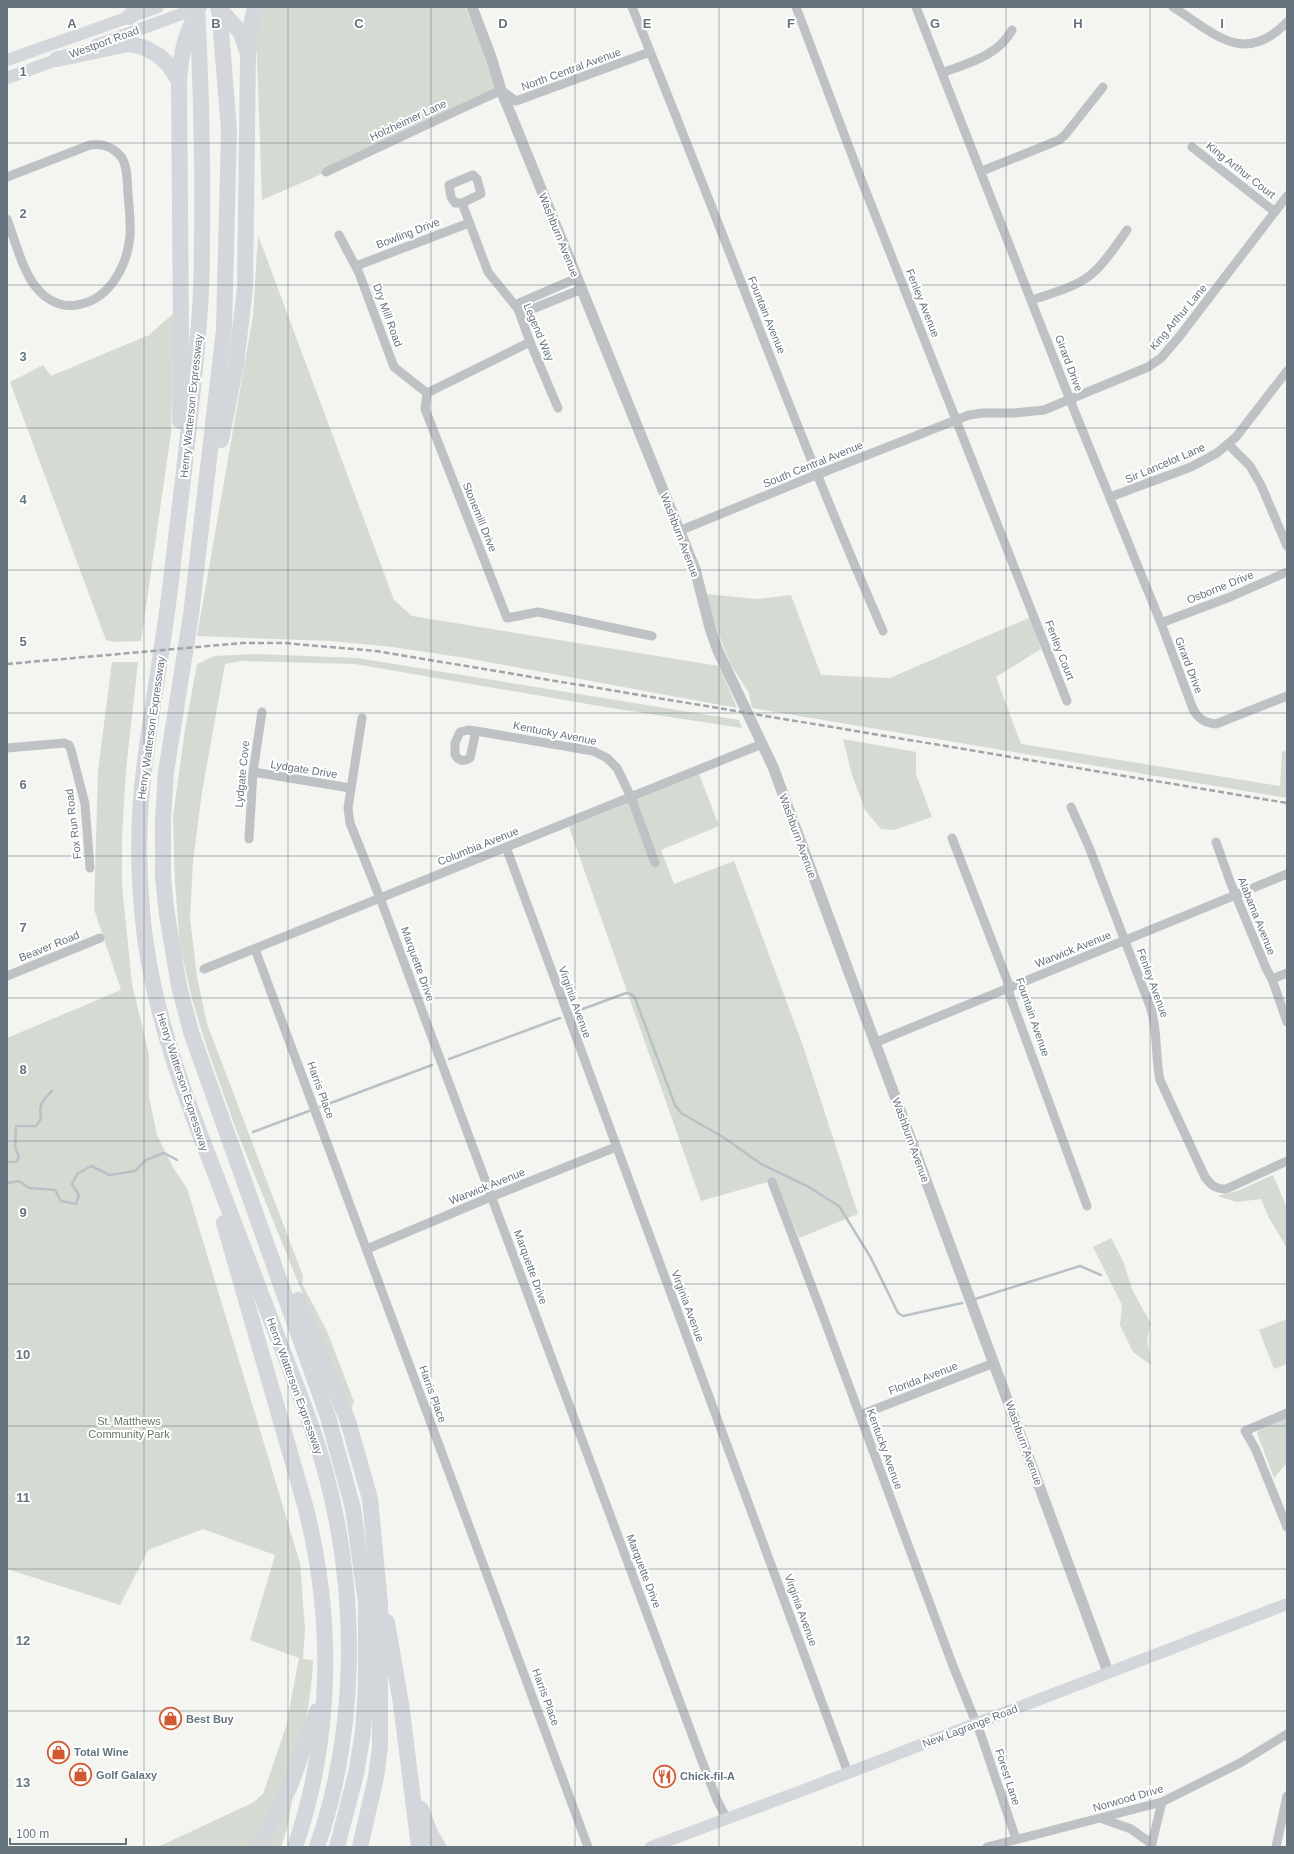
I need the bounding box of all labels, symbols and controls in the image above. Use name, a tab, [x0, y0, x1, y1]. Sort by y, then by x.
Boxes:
text: A	[67, 16, 77, 31]
text: B	[211, 16, 221, 31]
text: C	[354, 16, 364, 31]
text: D	[498, 16, 508, 31]
text: E	[643, 16, 652, 31]
text: F	[787, 16, 795, 31]
text: G	[930, 16, 940, 31]
text: H	[1073, 16, 1083, 31]
text: I	[1220, 16, 1224, 31]
street label: Westport Road	[68, 24, 140, 60]
street label: North Central Avenue	[520, 45, 622, 93]
text: 1	[19, 64, 27, 79]
street label: Holzheimer Lane	[368, 97, 448, 143]
street label: King Arthur Court	[1204, 139, 1278, 201]
street label: Washburn Avenue	[537, 191, 581, 279]
text: 2	[19, 206, 27, 221]
street label: Bowling Drive	[374, 215, 442, 251]
street label: Fenley Avenue	[904, 267, 942, 339]
street label: Fountain Avenue	[746, 275, 788, 355]
street label: Dry Mill Road	[371, 282, 405, 348]
street label: King Arthur Lane	[1147, 282, 1209, 352]
street label: Legend Way	[521, 301, 557, 363]
street label: Henry Watterson Expressway	[177, 333, 205, 478]
street label: Girard Drive	[1053, 333, 1085, 393]
text: 3	[19, 349, 27, 364]
street label: South Central Avenue	[761, 438, 865, 490]
street label: Sir Lancelot Lane	[1123, 441, 1207, 485]
street label: Stonemill Drive	[461, 480, 499, 554]
street label: Washburn Avenue	[658, 491, 702, 579]
text: 4	[19, 492, 27, 507]
street label: Osborne Drive	[1185, 568, 1255, 606]
street label: Fenley Court	[1043, 618, 1077, 682]
text: 5	[19, 634, 27, 649]
street label: Girard Drive	[1173, 635, 1205, 695]
street label: Henry Watterson Expressway	[135, 655, 167, 800]
street label: Kentucky Avenue	[512, 719, 598, 747]
street label: Lydgate Cove	[233, 740, 251, 808]
street label: Lydgate Drive	[270, 758, 338, 780]
text: 6	[19, 777, 27, 792]
street label: Fox Run Road	[63, 788, 83, 860]
street label: Washburn Avenue	[777, 792, 819, 880]
street label: Columbia Avenue	[436, 824, 520, 868]
street label: Alabama Avenue	[1236, 875, 1278, 957]
text: 7	[19, 920, 27, 935]
street label: Marquette Drive	[399, 925, 437, 1003]
street label: Beaver Road	[17, 928, 81, 964]
street label: Warwick Avenue	[1033, 928, 1113, 970]
street label: Fenley Avenue	[1135, 947, 1171, 1019]
street label: Virginia Avenue	[556, 964, 594, 1040]
street label: Fountain Avenue	[1014, 976, 1052, 1058]
street label: Henry Watterson Expressway	[155, 1011, 211, 1153]
street label: Harris Place	[305, 1060, 337, 1120]
text: 8	[19, 1062, 27, 1077]
street label: Washburn Avenue	[890, 1096, 932, 1184]
street label: Warwick Avenue	[447, 1165, 527, 1207]
text: 9	[19, 1205, 27, 1220]
street label: Marquette Drive	[512, 1228, 550, 1306]
street label: Virginia Avenue	[669, 1268, 707, 1344]
street label: Henry Watterson Expressway	[265, 1316, 326, 1456]
text: 10	[16, 1347, 30, 1362]
street label: Florida Avenue	[887, 1359, 959, 1397]
street label: Harris Place	[417, 1364, 449, 1424]
street label: Washburn Avenue	[1003, 1399, 1045, 1487]
street label: Kentucky Avenue	[865, 1407, 905, 1491]
park label: St. Matthews Community Park	[88, 1415, 170, 1440]
text: 11	[16, 1490, 30, 1505]
street label: Marquette Drive	[624, 1532, 664, 1610]
street label: Virginia Avenue	[782, 1572, 820, 1648]
text: 12	[16, 1633, 30, 1648]
street label: Harris Place	[530, 1667, 562, 1727]
street label: New Lagrange Road	[921, 1702, 1019, 1750]
shop icon: Best Buy	[157, 1706, 183, 1732]
place label: Best Buy	[186, 1713, 235, 1725]
shop icon: Total Wine	[46, 1739, 72, 1765]
place label: Total Wine	[74, 1746, 129, 1758]
street label: Forest Lane	[993, 1747, 1023, 1807]
shop icon: Golf Galaxy	[68, 1762, 94, 1788]
restaurant icon: Chick-fil-A	[652, 1763, 678, 1789]
place label: Golf Galaxy	[96, 1769, 158, 1781]
place label: Chick-fil-A	[680, 1770, 735, 1782]
text: 13	[16, 1775, 30, 1790]
street label: Norwood Drive	[1091, 1782, 1165, 1814]
scale bar	[10, 1820, 126, 1846]
text: 100 m	[16, 1827, 49, 1841]

